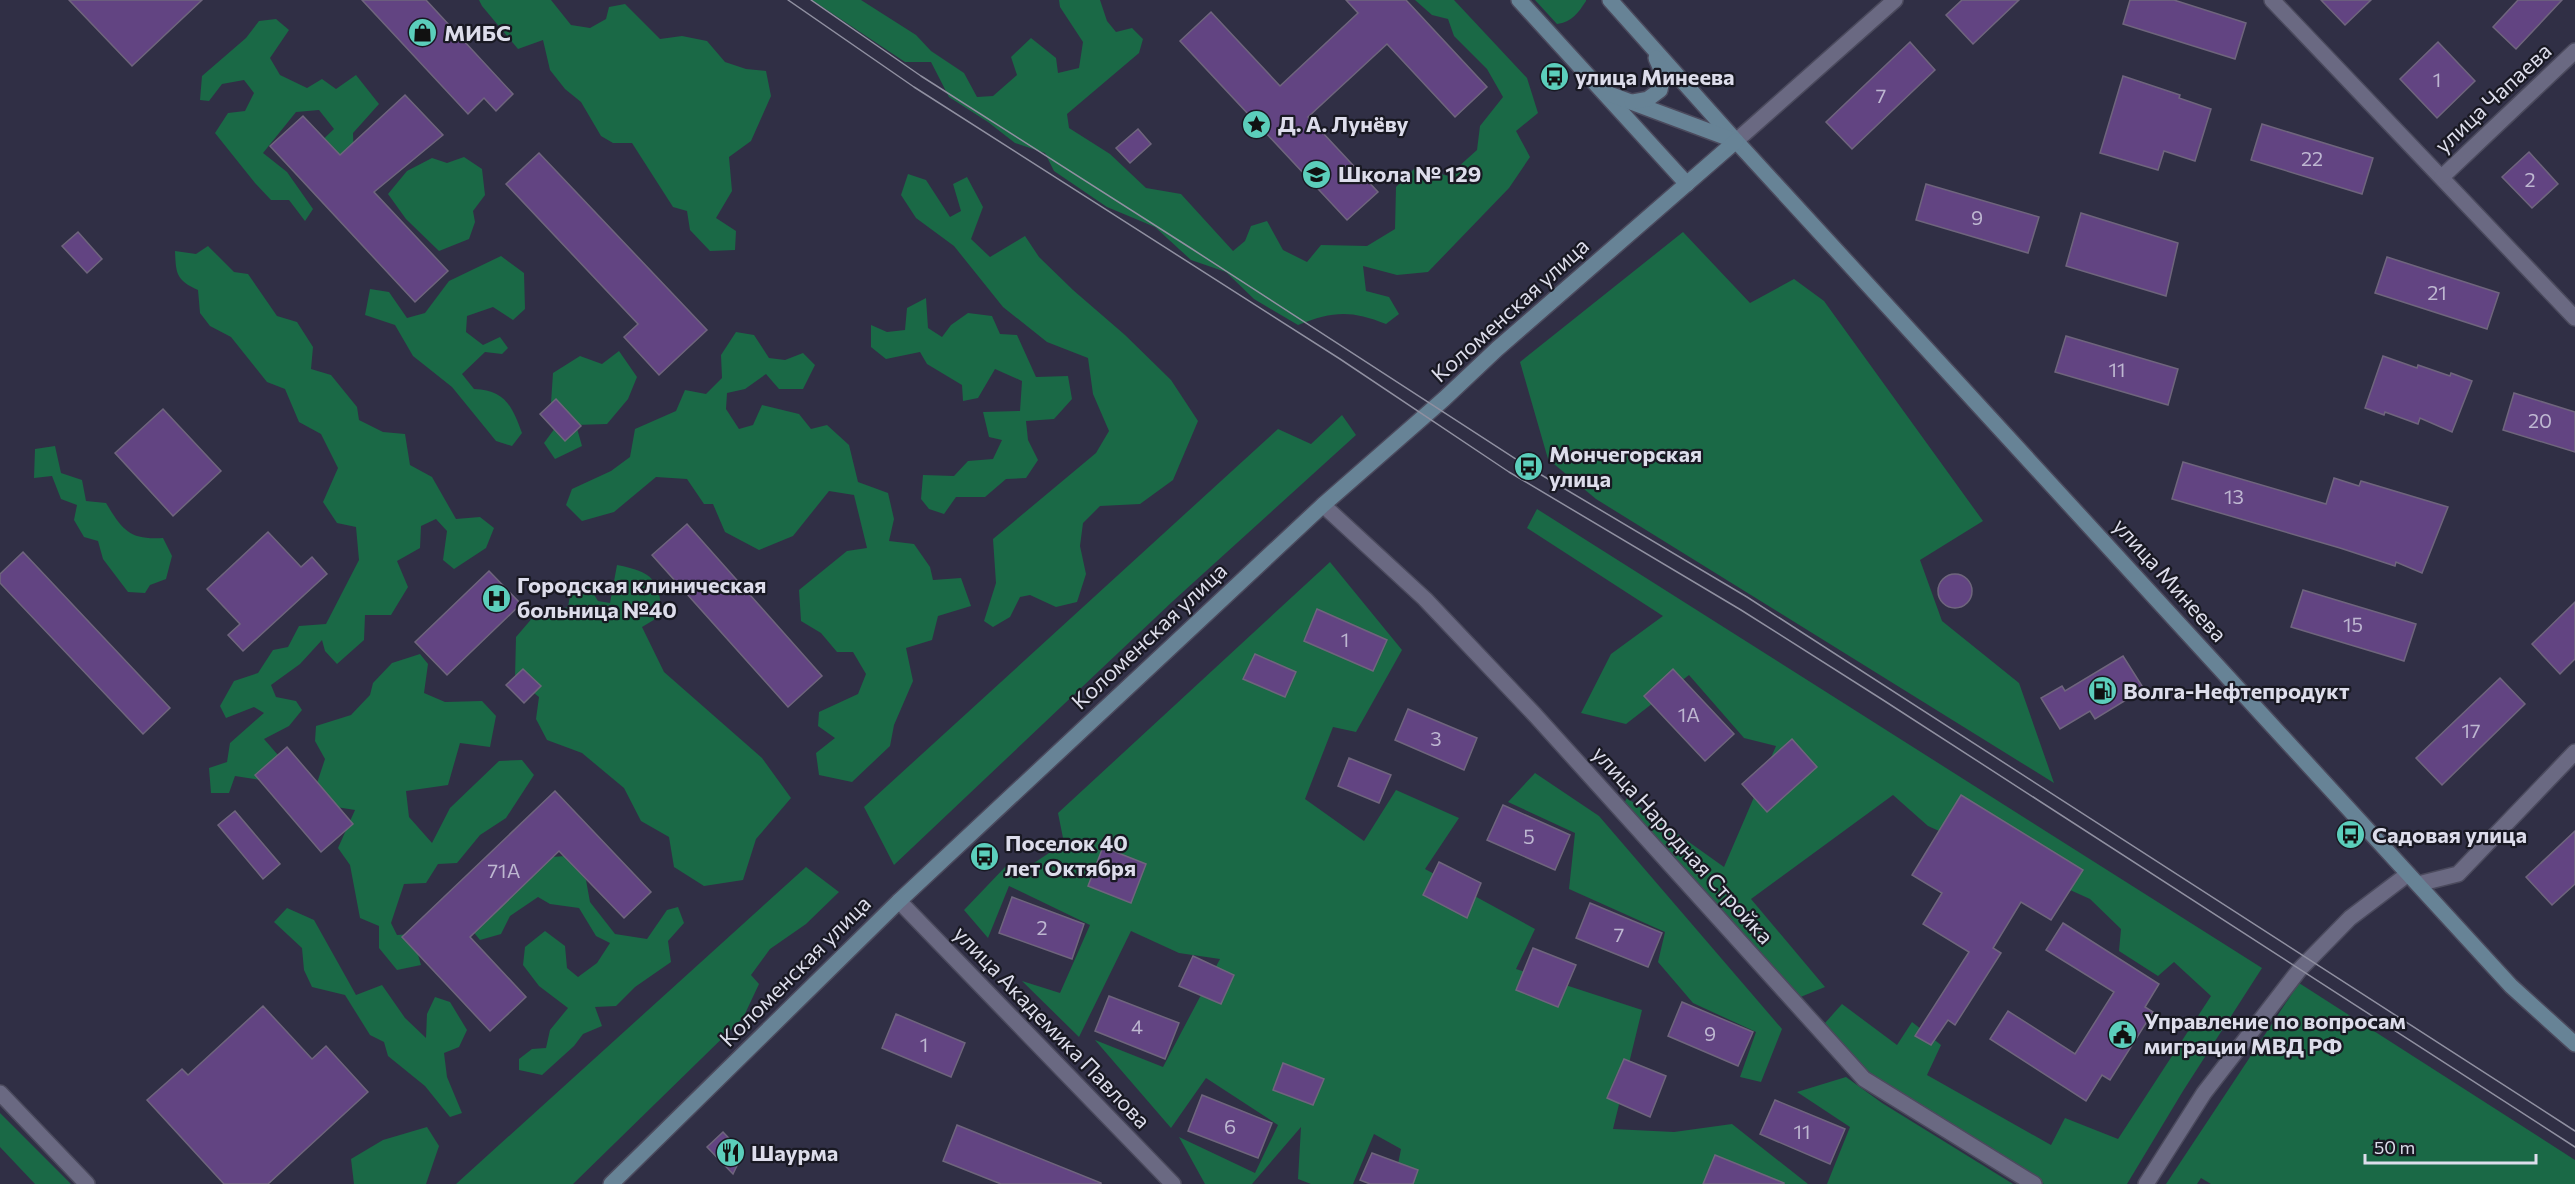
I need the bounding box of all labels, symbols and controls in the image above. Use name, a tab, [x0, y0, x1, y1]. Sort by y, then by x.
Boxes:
shop icon: МИБС	[407, 17, 439, 49]
place label: МИБС	[444, 19, 511, 46]
street label: улица Чапаева	[2429, 37, 2556, 158]
bus stop icon: улица Минеева	[1538, 61, 1570, 93]
place label: улица Минеева	[1575, 63, 1735, 90]
house number: 1	[2433, 67, 2441, 91]
house number: 7	[1876, 83, 1886, 107]
place icon: Д. А. Лунёву	[1241, 108, 1273, 140]
place label: Д. А. Лунёву	[1278, 110, 1409, 137]
house number: 22	[2301, 146, 2323, 170]
school or university icon: Школа № 129	[1301, 158, 1333, 190]
place label: Школа № 129	[1338, 160, 1481, 187]
house number: 2	[2524, 167, 2536, 191]
house number: 9	[1971, 205, 1983, 229]
street label: Коломенская улица	[1425, 232, 1594, 387]
house number: 21	[2427, 280, 2447, 304]
house number: 11	[2108, 357, 2126, 381]
house number: 20	[2528, 408, 2552, 432]
place label: Мончегорская улица	[1549, 440, 1702, 492]
bus stop icon: Мончегорская улица	[1512, 451, 1544, 483]
house number: 13	[2224, 484, 2244, 508]
street label: улица Минеева	[2108, 512, 2233, 647]
street label: Коломенская улица	[1065, 557, 1232, 715]
place label: Городская клиническая больница №40	[517, 571, 766, 623]
hospital icon: Городская клиническая больница №40	[480, 582, 512, 614]
house number: 15	[2343, 612, 2363, 636]
house number: 1	[1341, 627, 1349, 651]
fuel station icon: Волга-Нефтепродукт	[2086, 675, 2118, 707]
place label: Волга-Нефтепродукт	[2123, 677, 2350, 704]
house number: 1А	[1678, 702, 1700, 726]
house number: 17	[2461, 718, 2481, 742]
house number: 3	[1430, 726, 1442, 750]
street label: улица Народная Стройка	[1587, 740, 1780, 949]
bus stop icon: Садовая улица	[2335, 819, 2367, 851]
place label: Садовая улица	[2372, 821, 2527, 848]
house number: 5	[1523, 824, 1535, 848]
place label: Поселок 40 лет Октября	[1005, 829, 1136, 881]
bus stop icon: Поселок 40 лет Октября	[968, 840, 1000, 872]
house number: 71А	[488, 858, 521, 882]
street label: Коломенская улица	[714, 890, 876, 1052]
house number: 2	[1036, 915, 1048, 939]
street label: улица Академика Павлова	[948, 920, 1156, 1134]
house number: 7	[1614, 922, 1624, 946]
place label: Управление по вопросам миграции МВД РФ	[2144, 1007, 2406, 1059]
house number: 4	[1131, 1014, 1143, 1038]
public building icon: Управление по вопросам миграции МВД РФ	[2107, 1018, 2139, 1050]
house number: 9	[1704, 1021, 1716, 1045]
house number: 1	[920, 1032, 928, 1056]
house number: 6	[1224, 1114, 1236, 1138]
house number: 11	[1793, 1119, 1811, 1143]
scale bar	[2365, 1127, 2536, 1165]
text: 50 m	[2374, 1136, 2415, 1158]
restaurant icon: Шаурма	[714, 1137, 746, 1169]
place label: Шаурма	[751, 1139, 838, 1166]

